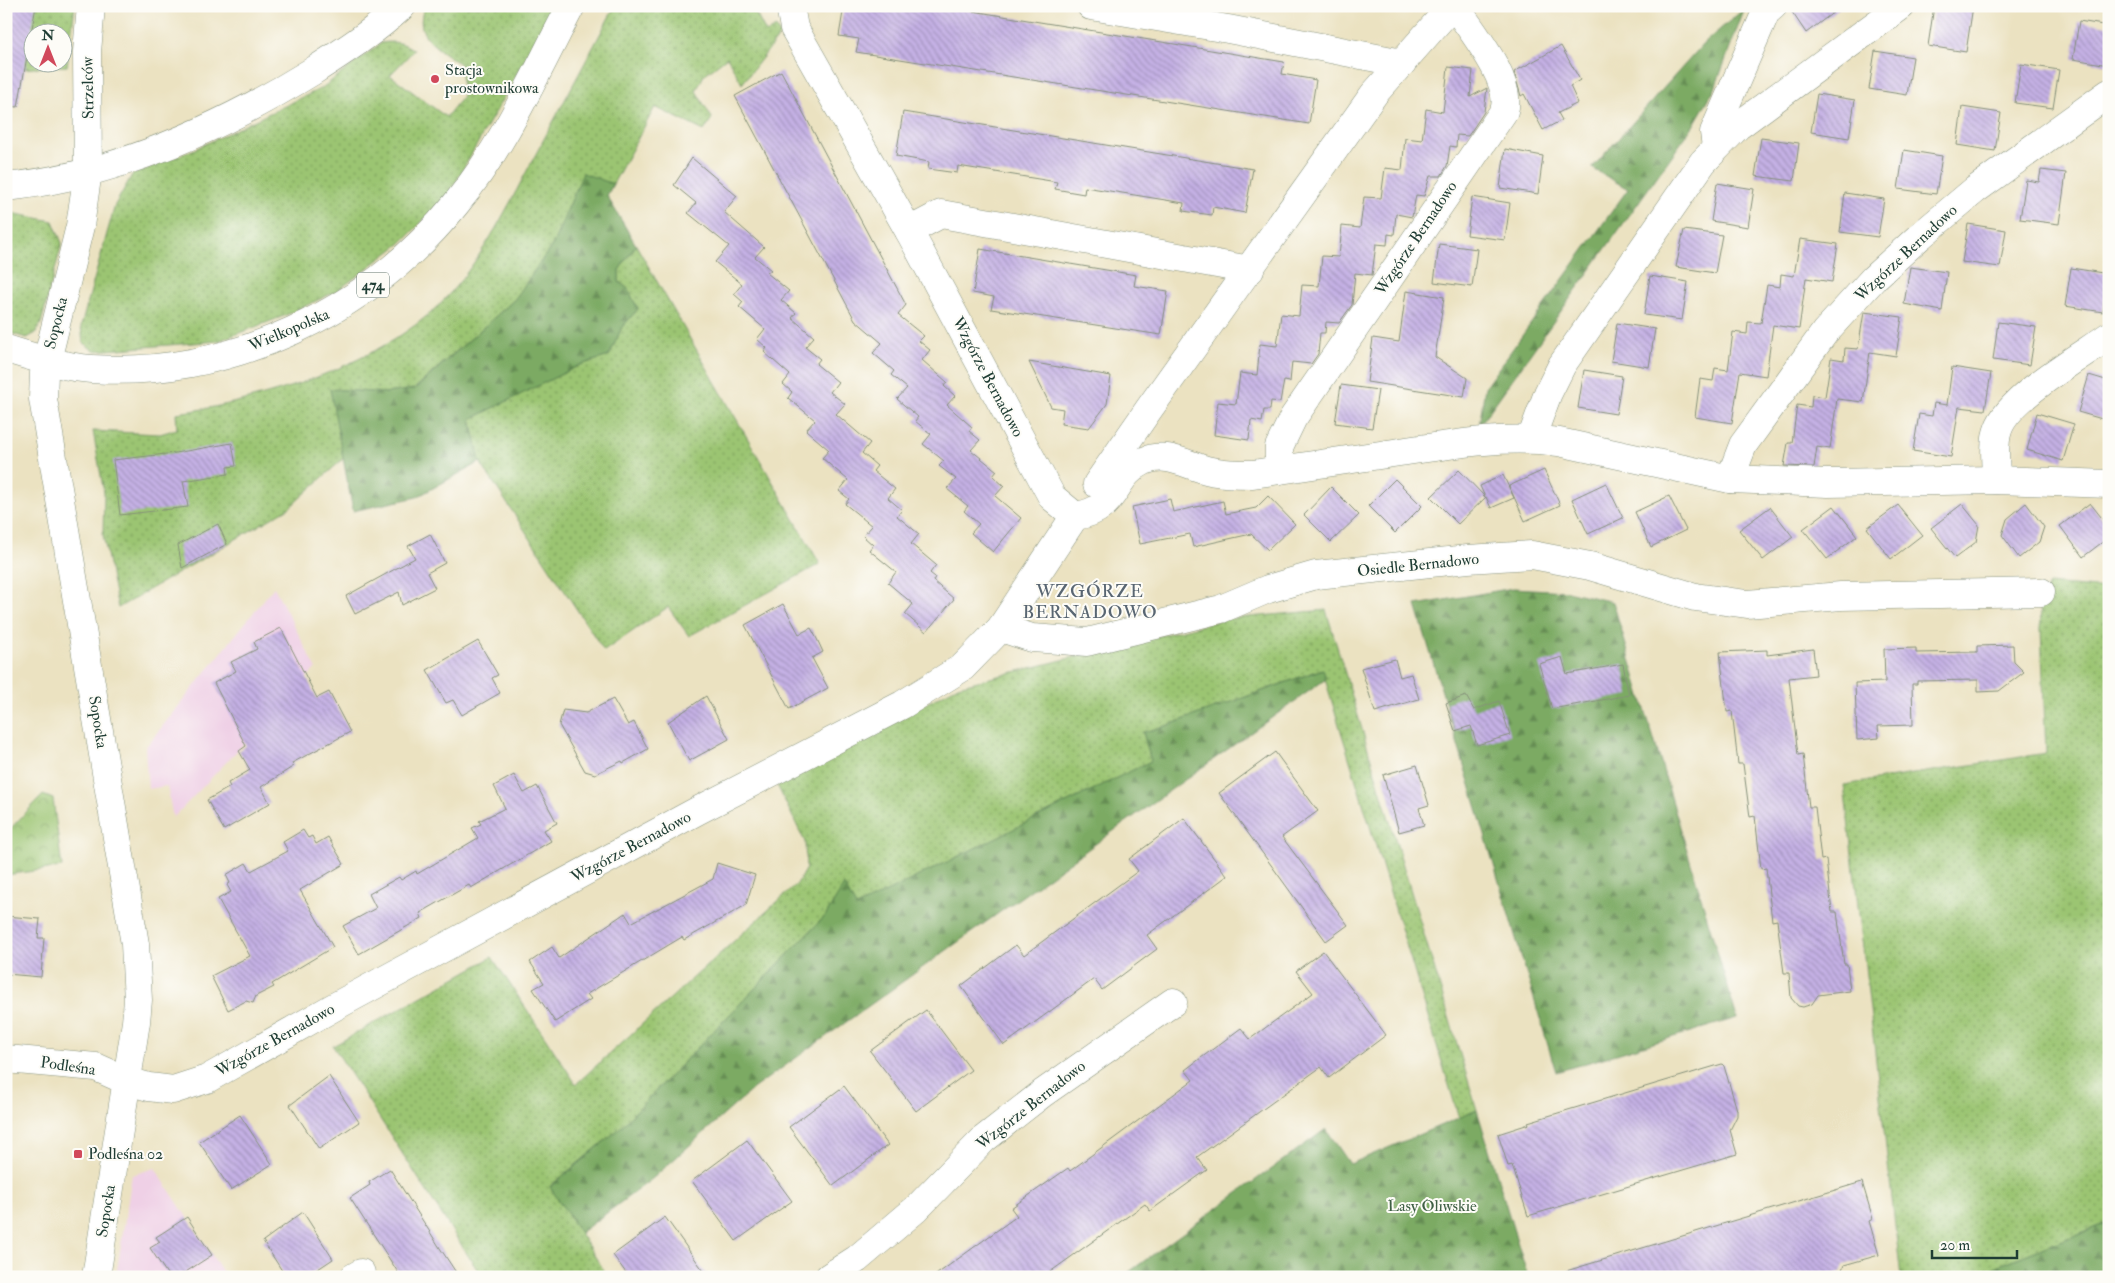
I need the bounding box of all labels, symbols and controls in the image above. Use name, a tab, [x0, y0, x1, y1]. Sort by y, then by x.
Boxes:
north arrow	[22, 22, 72, 72]
text: N	[41, 27, 55, 44]
street label: Strzelców	[77, 56, 99, 119]
place label: Stacja prostownikowa	[444, 60, 539, 99]
marker: Stacja prostownikowa	[429, 73, 441, 85]
street label: Wzgórze Bernadowo	[1370, 177, 1462, 300]
street label: Wzgórze Bernadowo	[1850, 200, 1962, 306]
road number: 474	[357, 272, 389, 298]
street label: Sopocka	[40, 294, 73, 351]
street label: Wielkopolska	[245, 304, 333, 357]
street label: Wzgórze Bernadowo	[947, 313, 1028, 441]
street label: Osiedle Bernadowo	[1356, 549, 1480, 581]
district label: WZGÓRZE BERNADOWO	[1022, 580, 1158, 624]
street label: Sopocka	[83, 694, 112, 750]
street label: Wzgórze Bernadowo	[567, 807, 695, 888]
street label: Wzgórze Bernadowo	[211, 999, 338, 1082]
street label: Podleśna	[39, 1052, 97, 1080]
street label: Wzgórze Bernadowo	[972, 1056, 1090, 1155]
place label: Podleśna 02	[88, 1144, 163, 1164]
marker: Podleśna 02	[72, 1148, 84, 1160]
street label: Sopocka	[92, 1183, 121, 1239]
park label: Lasy Oliwskie	[1387, 1196, 1477, 1216]
scale bar	[1932, 1228, 2018, 1260]
text: 20 m	[1940, 1236, 1970, 1255]

